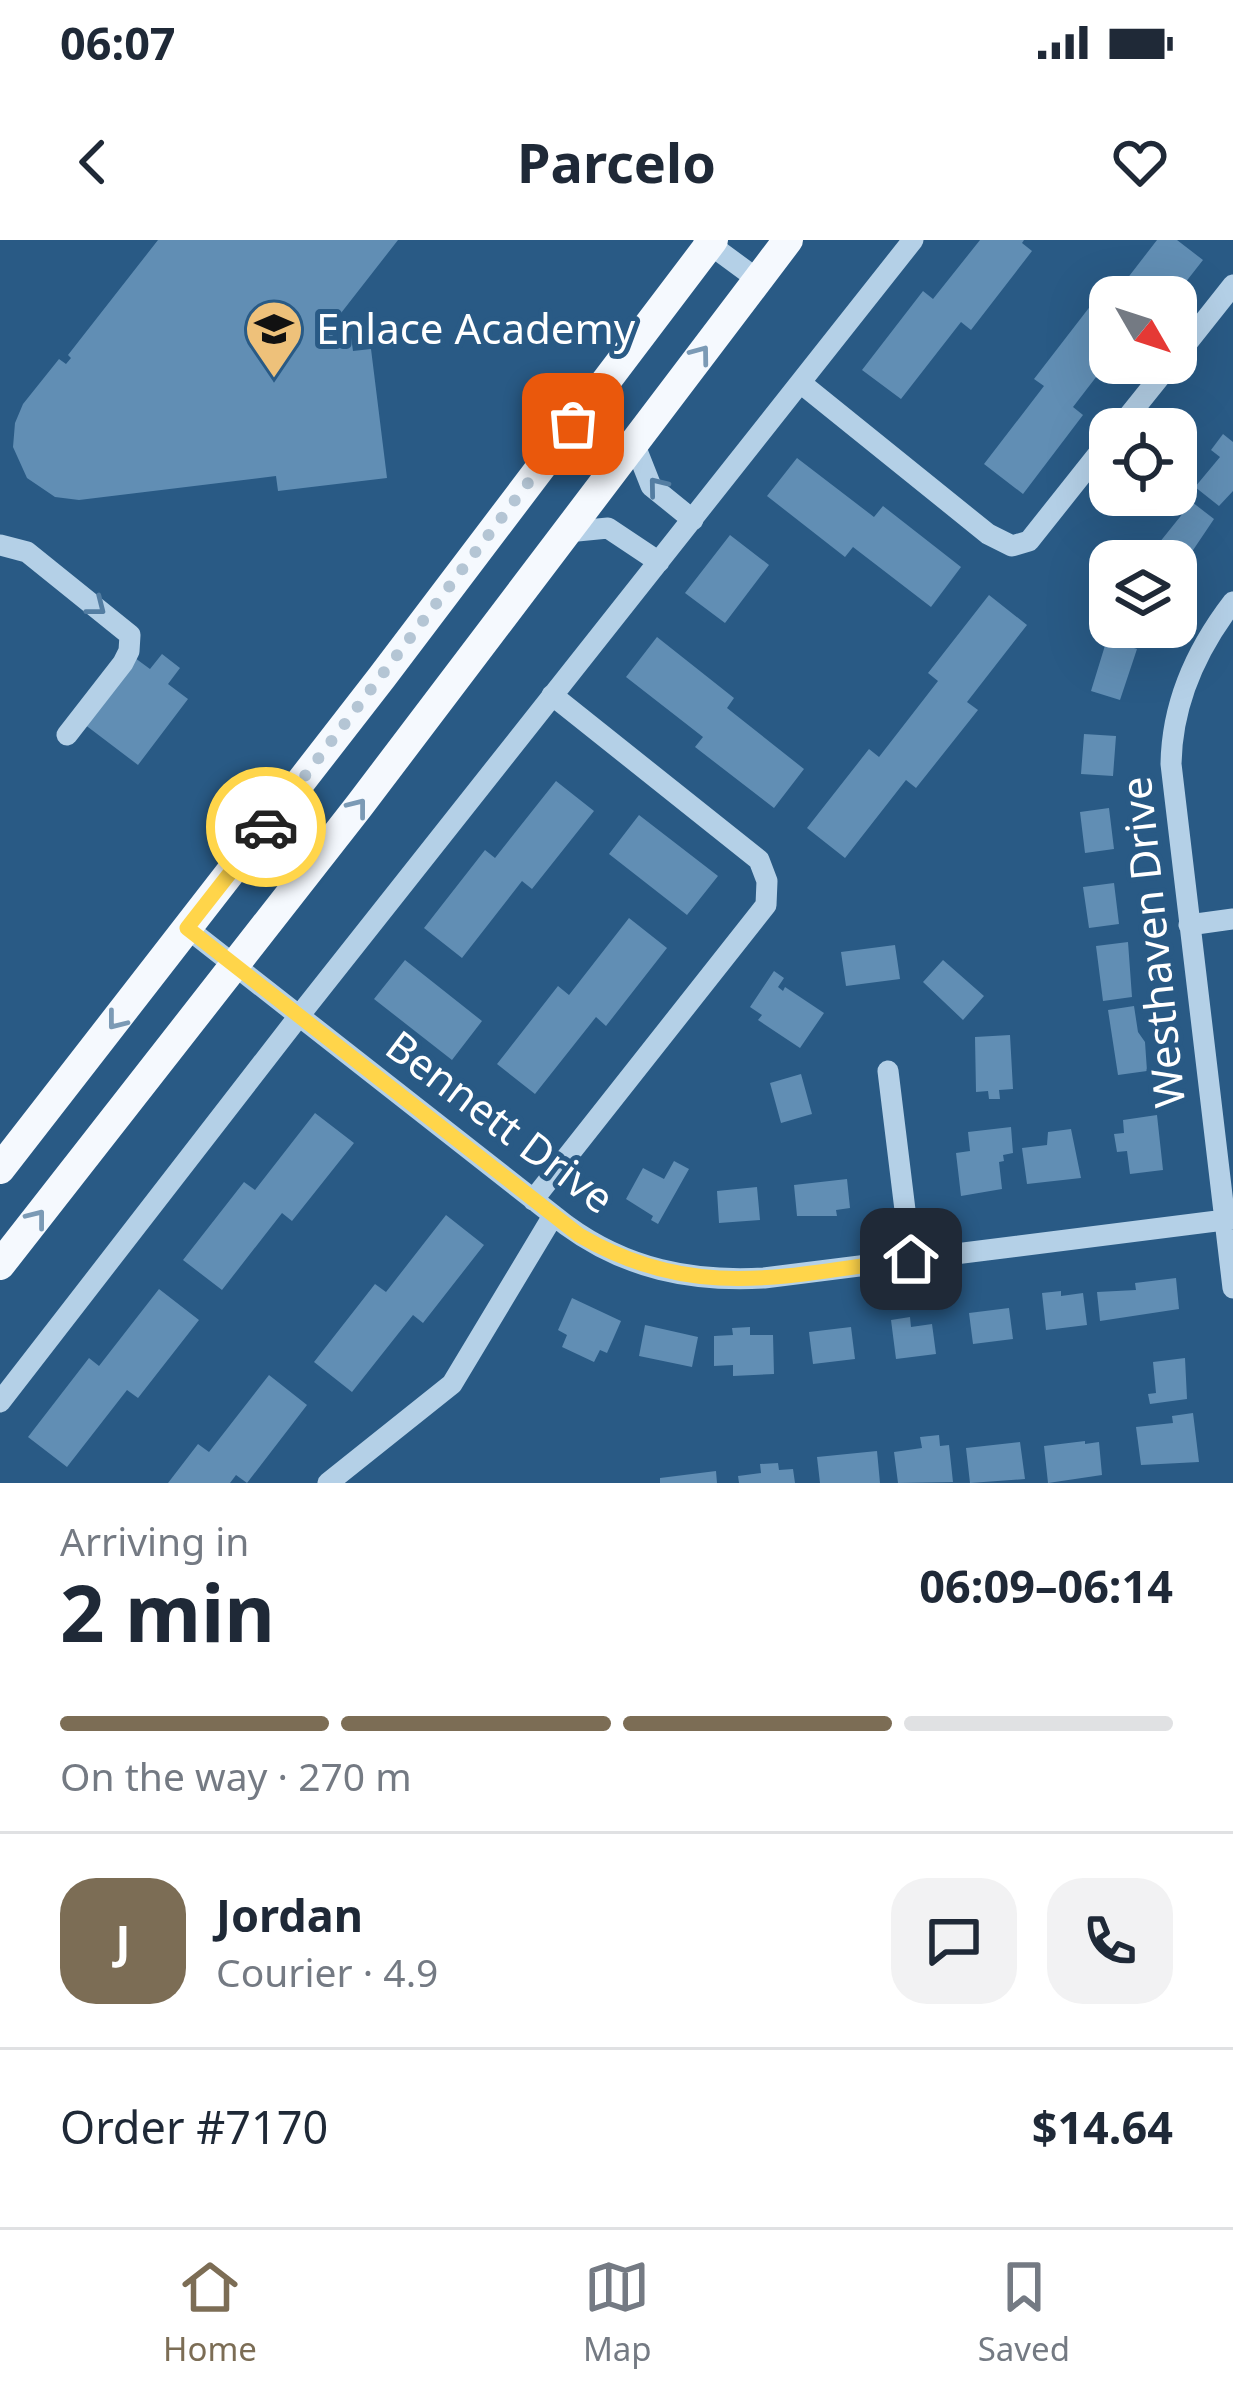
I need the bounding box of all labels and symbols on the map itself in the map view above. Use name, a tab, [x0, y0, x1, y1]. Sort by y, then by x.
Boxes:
north arrow	[1089, 276, 1197, 384]
school or university icon: Enlace Academy	[243, 298, 305, 380]
place label: Enlace Academy	[316, 299, 636, 356]
one-way arrow	[687, 346, 708, 368]
pin	[522, 373, 624, 475]
one-way arrow	[650, 478, 671, 500]
one-way arrow	[84, 593, 106, 614]
courier	[206, 767, 326, 887]
street label: Westhaven Drive	[1106, 774, 1197, 1110]
one-way arrow	[343, 798, 365, 820]
one-way arrow	[108, 1007, 130, 1029]
street label: Bennett Drive	[375, 1016, 627, 1225]
pin	[860, 1208, 962, 1310]
one-way arrow	[23, 1210, 44, 1232]

